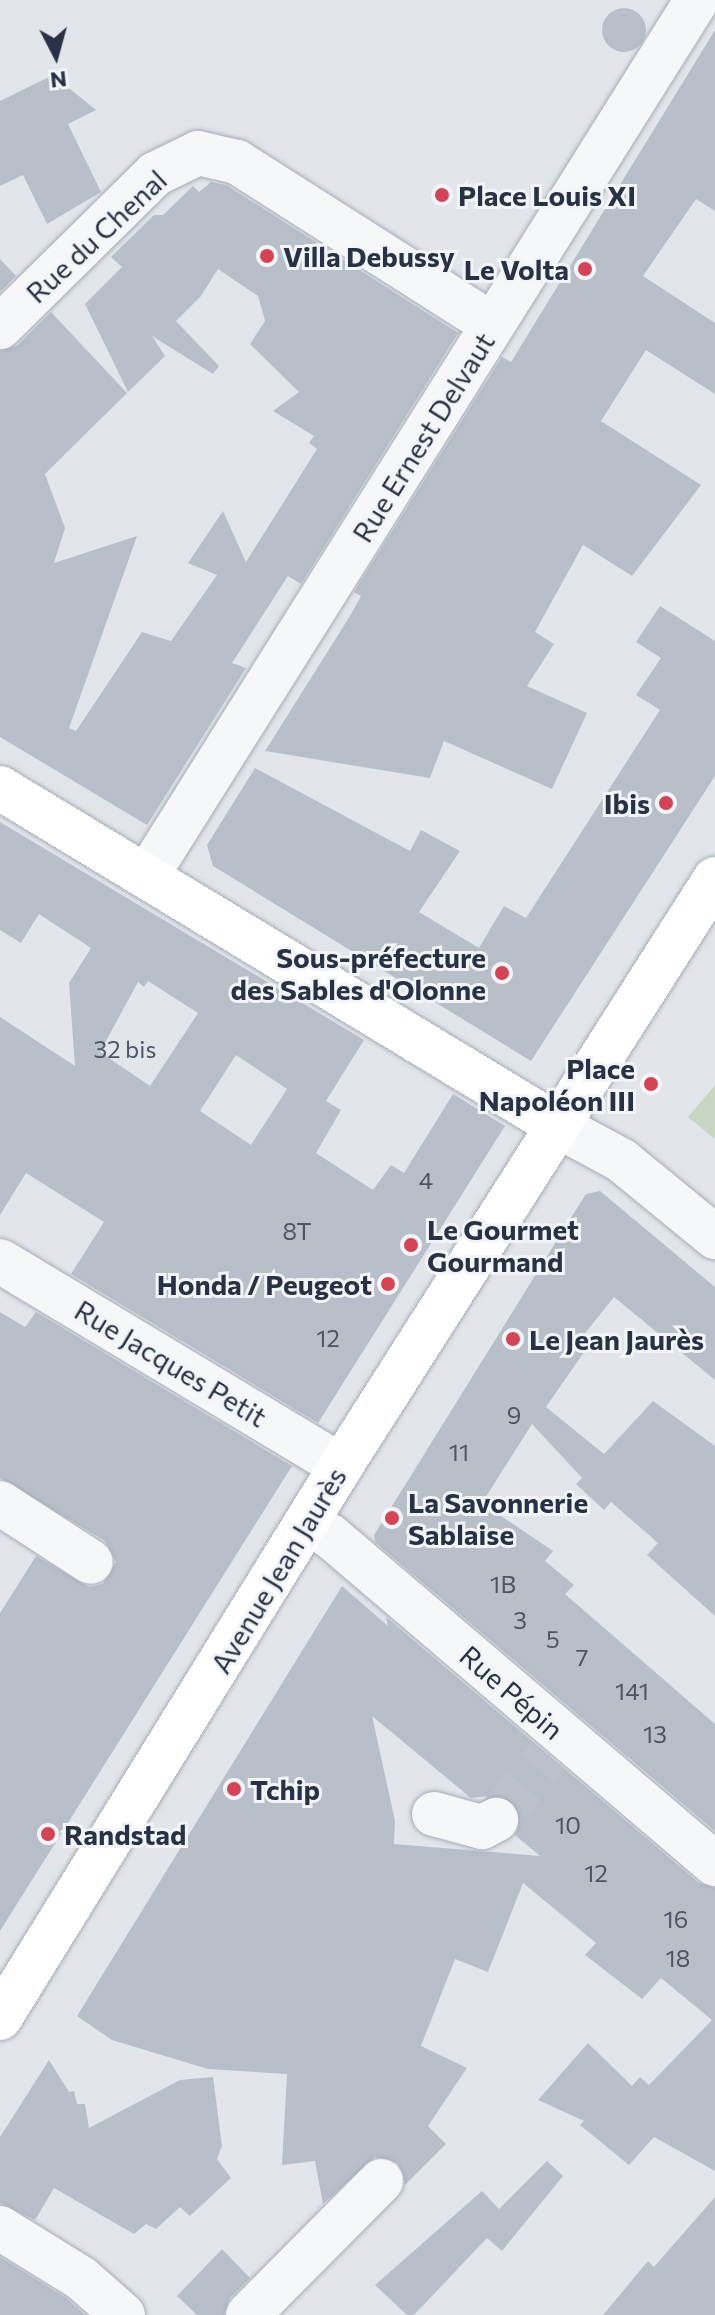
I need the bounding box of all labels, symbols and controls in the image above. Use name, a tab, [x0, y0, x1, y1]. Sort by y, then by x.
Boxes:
north arrow	[16, 16, 96, 96]
text: N	[49, 66, 68, 95]
street label: Rue du Chenal	[19, 163, 173, 309]
place label: Place Louis XI	[458, 178, 636, 212]
marker: Place Louis XI	[433, 186, 451, 204]
place label: Villa Debussy	[283, 239, 455, 273]
marker: Villa Debussy	[258, 247, 276, 265]
place label: Le Volta	[464, 252, 569, 286]
marker: Le Volta	[576, 260, 594, 278]
street label: Rue Ernest Delvaut	[345, 326, 501, 548]
place label: Ibis	[604, 786, 650, 820]
marker: Ibis	[657, 794, 675, 812]
place label: Sous-préfecture des Sables d'Olonne	[231, 940, 486, 1006]
marker: Sous-préfecture des Sables d'Olonne	[493, 964, 511, 982]
house number: 32 bis	[94, 1035, 156, 1063]
place label: Place Napoléon III	[479, 1051, 635, 1117]
marker: Place Napoléon III	[642, 1075, 660, 1093]
house number: 4	[419, 1166, 433, 1194]
place label: Le Gourmet Gourmand	[427, 1212, 579, 1278]
house number: 8T	[282, 1217, 312, 1245]
marker: Le Gourmet Gourmand	[402, 1236, 420, 1254]
place label: Honda / Peugeot	[157, 1267, 372, 1301]
marker: Honda / Peugeot	[379, 1275, 397, 1293]
street label: Rue Jacques Petit	[69, 1293, 273, 1433]
place label: Le Jean Jaurès	[529, 1322, 704, 1356]
house number: 12	[316, 1324, 340, 1352]
marker: Le Jean Jaurès	[504, 1330, 522, 1348]
house number: 9	[507, 1401, 521, 1429]
house number: 11	[449, 1438, 469, 1466]
street label: Avenue Jean Jaurès	[203, 1461, 353, 1679]
place label: La Savonnerie Sablaise	[408, 1485, 588, 1551]
marker: La Savonnerie Sablaise	[383, 1509, 401, 1527]
house number: 1B	[490, 1570, 516, 1598]
house number: 3	[513, 1606, 527, 1634]
house number: 5	[546, 1625, 560, 1653]
street label: Rue Pépin	[453, 1638, 571, 1746]
house number: 7	[576, 1643, 588, 1671]
house number: 141	[615, 1677, 649, 1705]
house number: 13	[643, 1720, 667, 1748]
place label: Tchip	[250, 1772, 320, 1806]
marker: Tchip	[225, 1780, 243, 1798]
house number: 10	[555, 1811, 581, 1839]
place label: Randstad	[64, 1817, 186, 1851]
marker: Randstad	[39, 1825, 57, 1843]
house number: 12	[584, 1859, 608, 1887]
house number: 16	[664, 1905, 688, 1933]
house number: 18	[666, 1944, 690, 1972]

